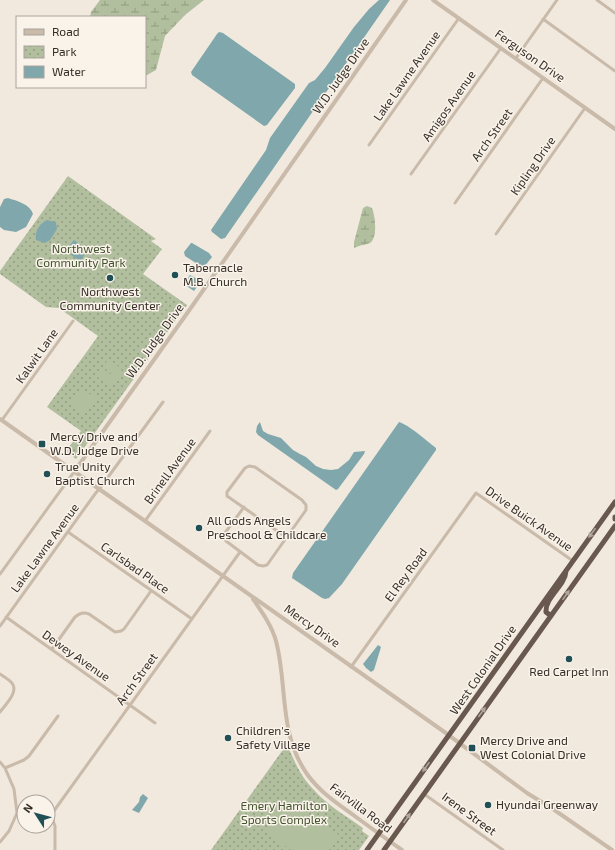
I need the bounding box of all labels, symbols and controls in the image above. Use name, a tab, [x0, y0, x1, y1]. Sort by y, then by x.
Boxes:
legend	[16, 16, 146, 88]
text: Road	[52, 24, 80, 38]
street label: Ferguson Drive	[493, 26, 568, 84]
street label: Lake Lawne Avenue	[370, 28, 442, 123]
street label: W.D. Judge Drive	[309, 35, 371, 116]
text: Park	[52, 44, 77, 58]
text: Water	[52, 64, 86, 78]
street label: Amigos Avenue	[419, 67, 478, 143]
street label: Arch Street	[468, 105, 515, 163]
street label: Kipling Drive	[507, 133, 558, 197]
park label: Northwest Community Park	[36, 241, 126, 269]
place label: Tabernacle M.B. Church	[183, 260, 247, 288]
marker: Tabernacle M.B. Church	[170, 270, 180, 280]
marker: Northwest Community Center	[105, 273, 115, 283]
place label: Northwest Community Center	[60, 284, 161, 312]
street label: W.D. Judge Drive	[122, 300, 186, 381]
street label: Kalwit Lane	[12, 325, 60, 385]
place label: Mercy Drive and W.D. Judge Drive	[50, 429, 139, 457]
street label: Brinell Avenue	[141, 435, 198, 506]
marker: Mercy Drive and W.D. Judge Drive	[37, 439, 47, 449]
place label: True Unity Baptist Church	[55, 459, 135, 487]
marker: True Unity Baptist Church	[42, 469, 52, 479]
street label: Drive Buick Avenue	[483, 483, 576, 553]
street label: Lake Lawne Avenue	[7, 500, 81, 595]
place label: All Gods Angels Preschool & Childcare	[207, 513, 326, 541]
marker: All Gods Angels Preschool & Childcare	[194, 523, 204, 533]
one-way arrow	[588, 528, 596, 539]
street label: Carlsbad Place	[99, 538, 172, 596]
street label: El Rey Road	[381, 545, 429, 604]
one-way arrow	[562, 590, 570, 600]
street label: Mercy Drive	[282, 601, 343, 649]
street label: West Colonial Drive	[446, 622, 518, 717]
street label: Dewey Avenue	[40, 627, 113, 684]
street label: Arch Street	[113, 649, 160, 707]
marker: Red Carpet Inn	[564, 654, 574, 664]
place label: Red Carpet Inn	[529, 664, 609, 678]
one-way arrow	[478, 707, 486, 717]
place label: Children's Safety Village	[236, 723, 310, 751]
marker: Children's Safety Village	[223, 733, 233, 743]
place label: Mercy Drive and West Colonial Drive	[480, 733, 586, 761]
marker: Mercy Drive and West Colonial Drive	[467, 743, 477, 753]
one-way arrow	[422, 762, 430, 773]
street label: Fairvilla Road	[328, 779, 395, 835]
street label: Irene Street	[440, 789, 500, 838]
north arrow	[16, 794, 56, 834]
place label: Hyundai Greenway	[496, 797, 599, 811]
park label: Emery Hamilton Sports Complex	[240, 798, 328, 826]
marker: Hyundai Greenway	[483, 800, 493, 810]
text: N	[20, 801, 35, 815]
one-way arrow	[403, 813, 411, 823]

